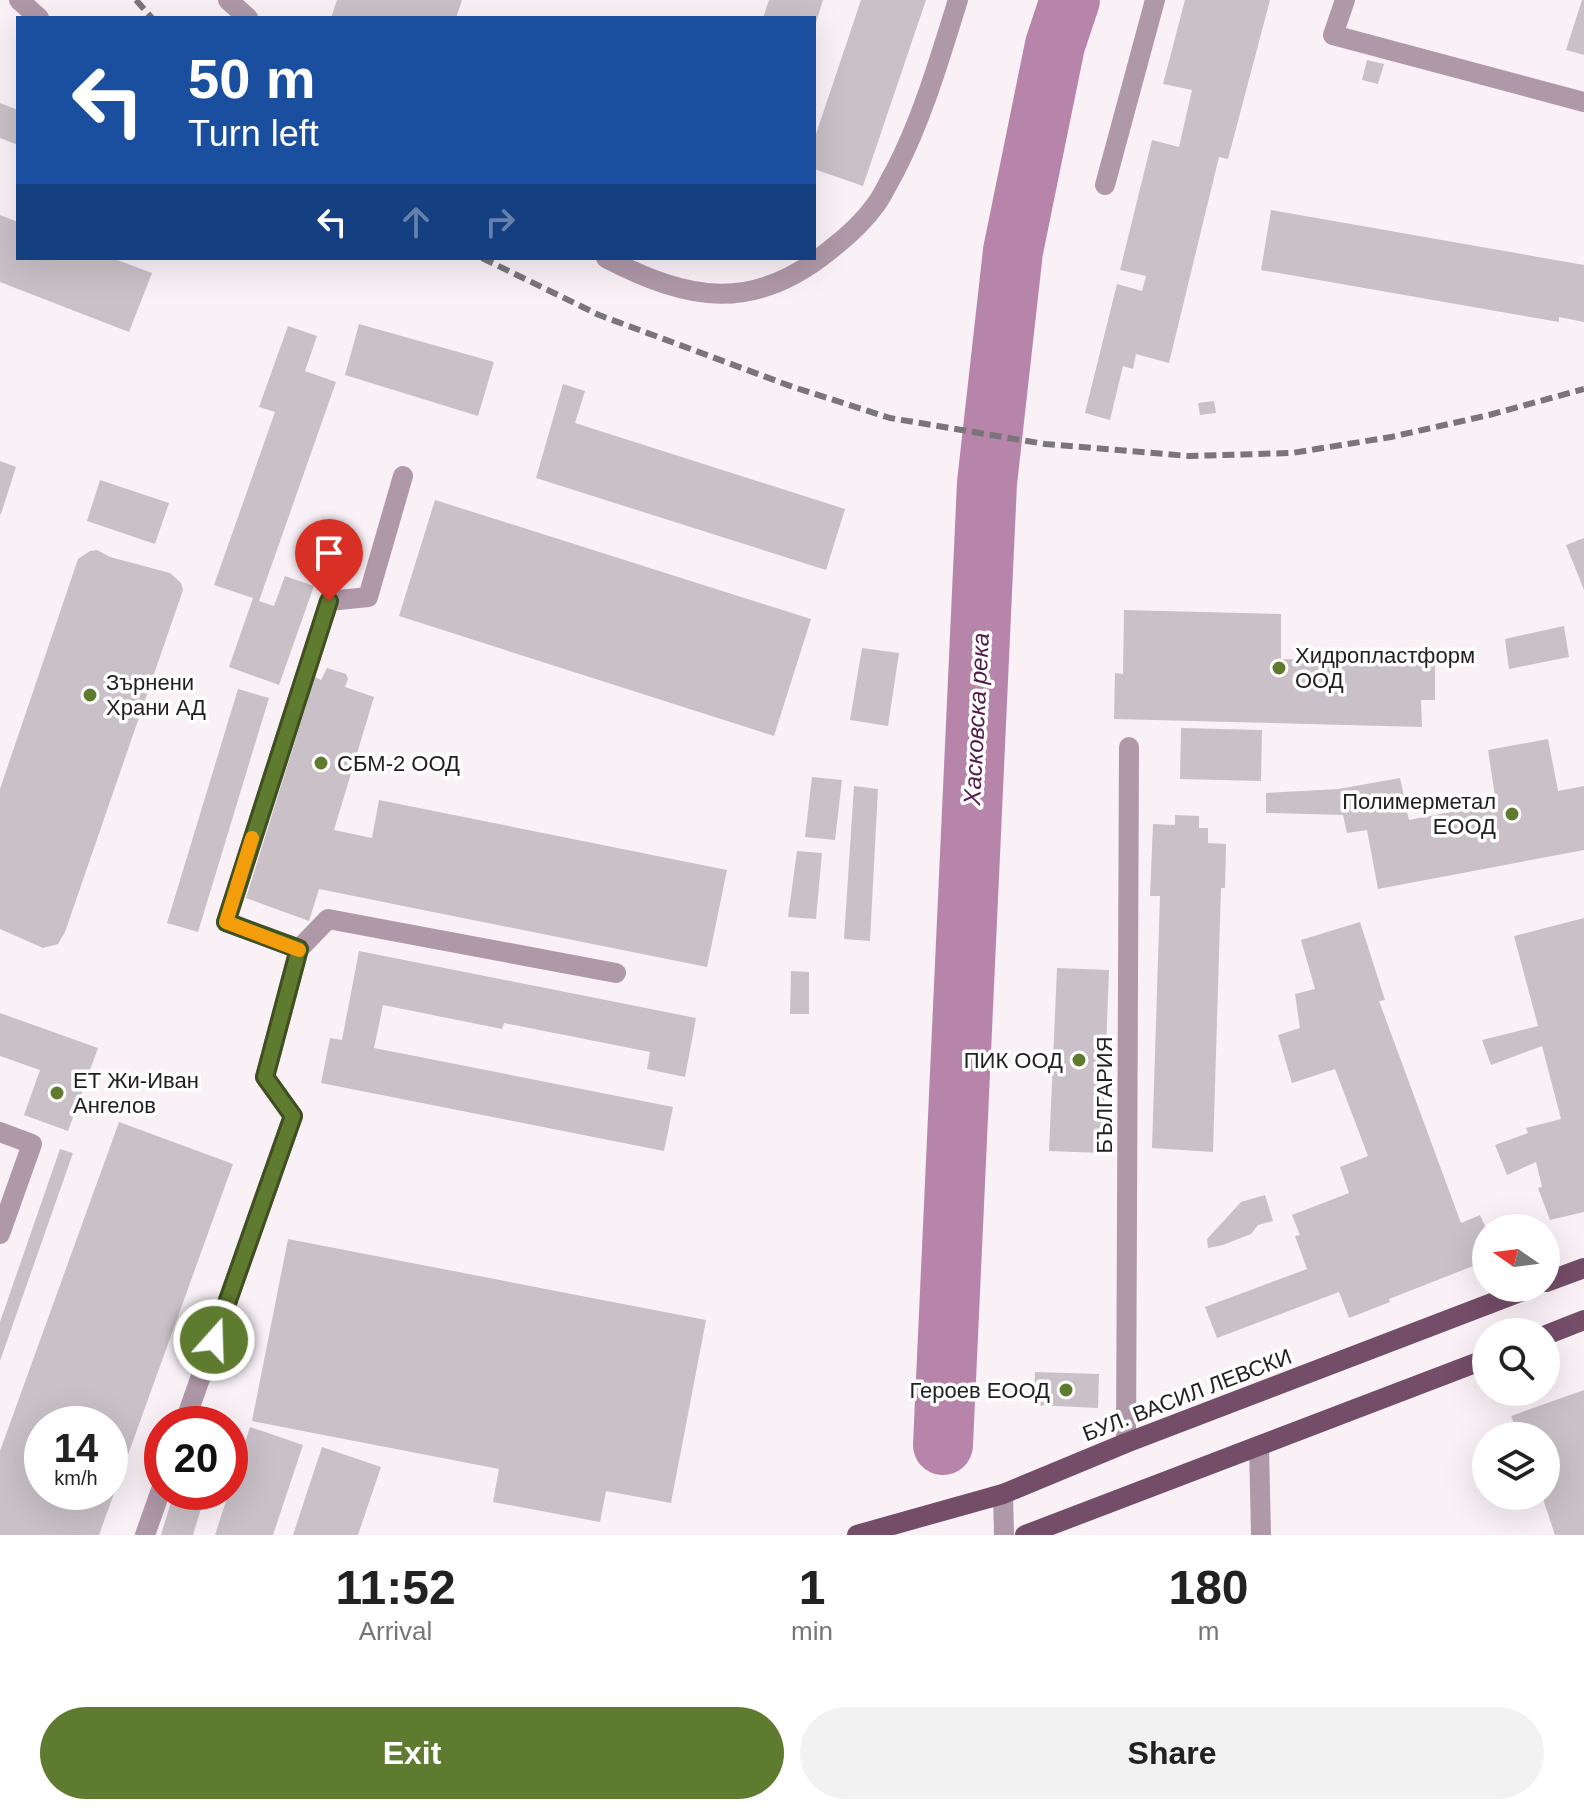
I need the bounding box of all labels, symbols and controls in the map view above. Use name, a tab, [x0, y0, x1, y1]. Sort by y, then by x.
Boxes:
text: 50 m	[188, 47, 316, 110]
icon: left	[56, 48, 160, 152]
text: Turn left	[188, 113, 319, 154]
icon: left	[310, 200, 354, 244]
icon: ahead	[394, 200, 438, 244]
icon: right	[478, 200, 522, 244]
pin	[295, 519, 363, 601]
icon: arrive	[307, 531, 351, 575]
water label: Хасковска река	[958, 632, 994, 807]
place label: Хидропластформ ООД	[1295, 643, 1475, 693]
marker: Хидропластформ ООД	[1270, 659, 1288, 677]
place label: Зърнени Храни АД	[106, 670, 206, 720]
marker: Зърнени Храни АД	[81, 686, 99, 704]
place label: СБМ-2 ООД	[337, 751, 460, 776]
marker: СБМ-2 ООД	[312, 754, 330, 772]
place label: Полимерметал ЕООД	[1342, 789, 1496, 839]
marker: Полимерметал ЕООД	[1503, 805, 1521, 823]
street label: БЪЛГАРИЯ	[1092, 1036, 1117, 1154]
place label: ПИК ООД	[964, 1048, 1063, 1073]
marker: ПИК ООД	[1070, 1051, 1088, 1069]
place label: ЕТ Жи-Иван Ангелов	[73, 1068, 199, 1118]
marker: ЕТ Жи-Иван Ангелов	[48, 1084, 66, 1102]
north arrow	[1472, 1214, 1560, 1302]
map controls	[1472, 1214, 1560, 1510]
position arrow	[172, 1298, 256, 1382]
button: search	[1472, 1318, 1560, 1406]
street label: БУЛ. ВАСИЛ ЛЕВСКИ	[1079, 1344, 1295, 1446]
place label: Героев ЕООД	[910, 1378, 1050, 1403]
marker: Героев ЕООД	[1057, 1381, 1075, 1399]
speed limit sign: 20	[144, 1406, 248, 1510]
button: layers	[1472, 1422, 1560, 1510]
text: 14	[54, 1426, 98, 1470]
text: km/h	[54, 1467, 98, 1489]
text: 11:52	[335, 1561, 456, 1614]
text: 1	[799, 1561, 825, 1614]
text: 180	[1168, 1561, 1249, 1614]
text: Arrival	[359, 1616, 432, 1646]
text: min	[791, 1616, 833, 1646]
text: m	[1198, 1616, 1219, 1646]
button: Exit	[40, 1707, 784, 1799]
button: Share	[800, 1707, 1544, 1799]

